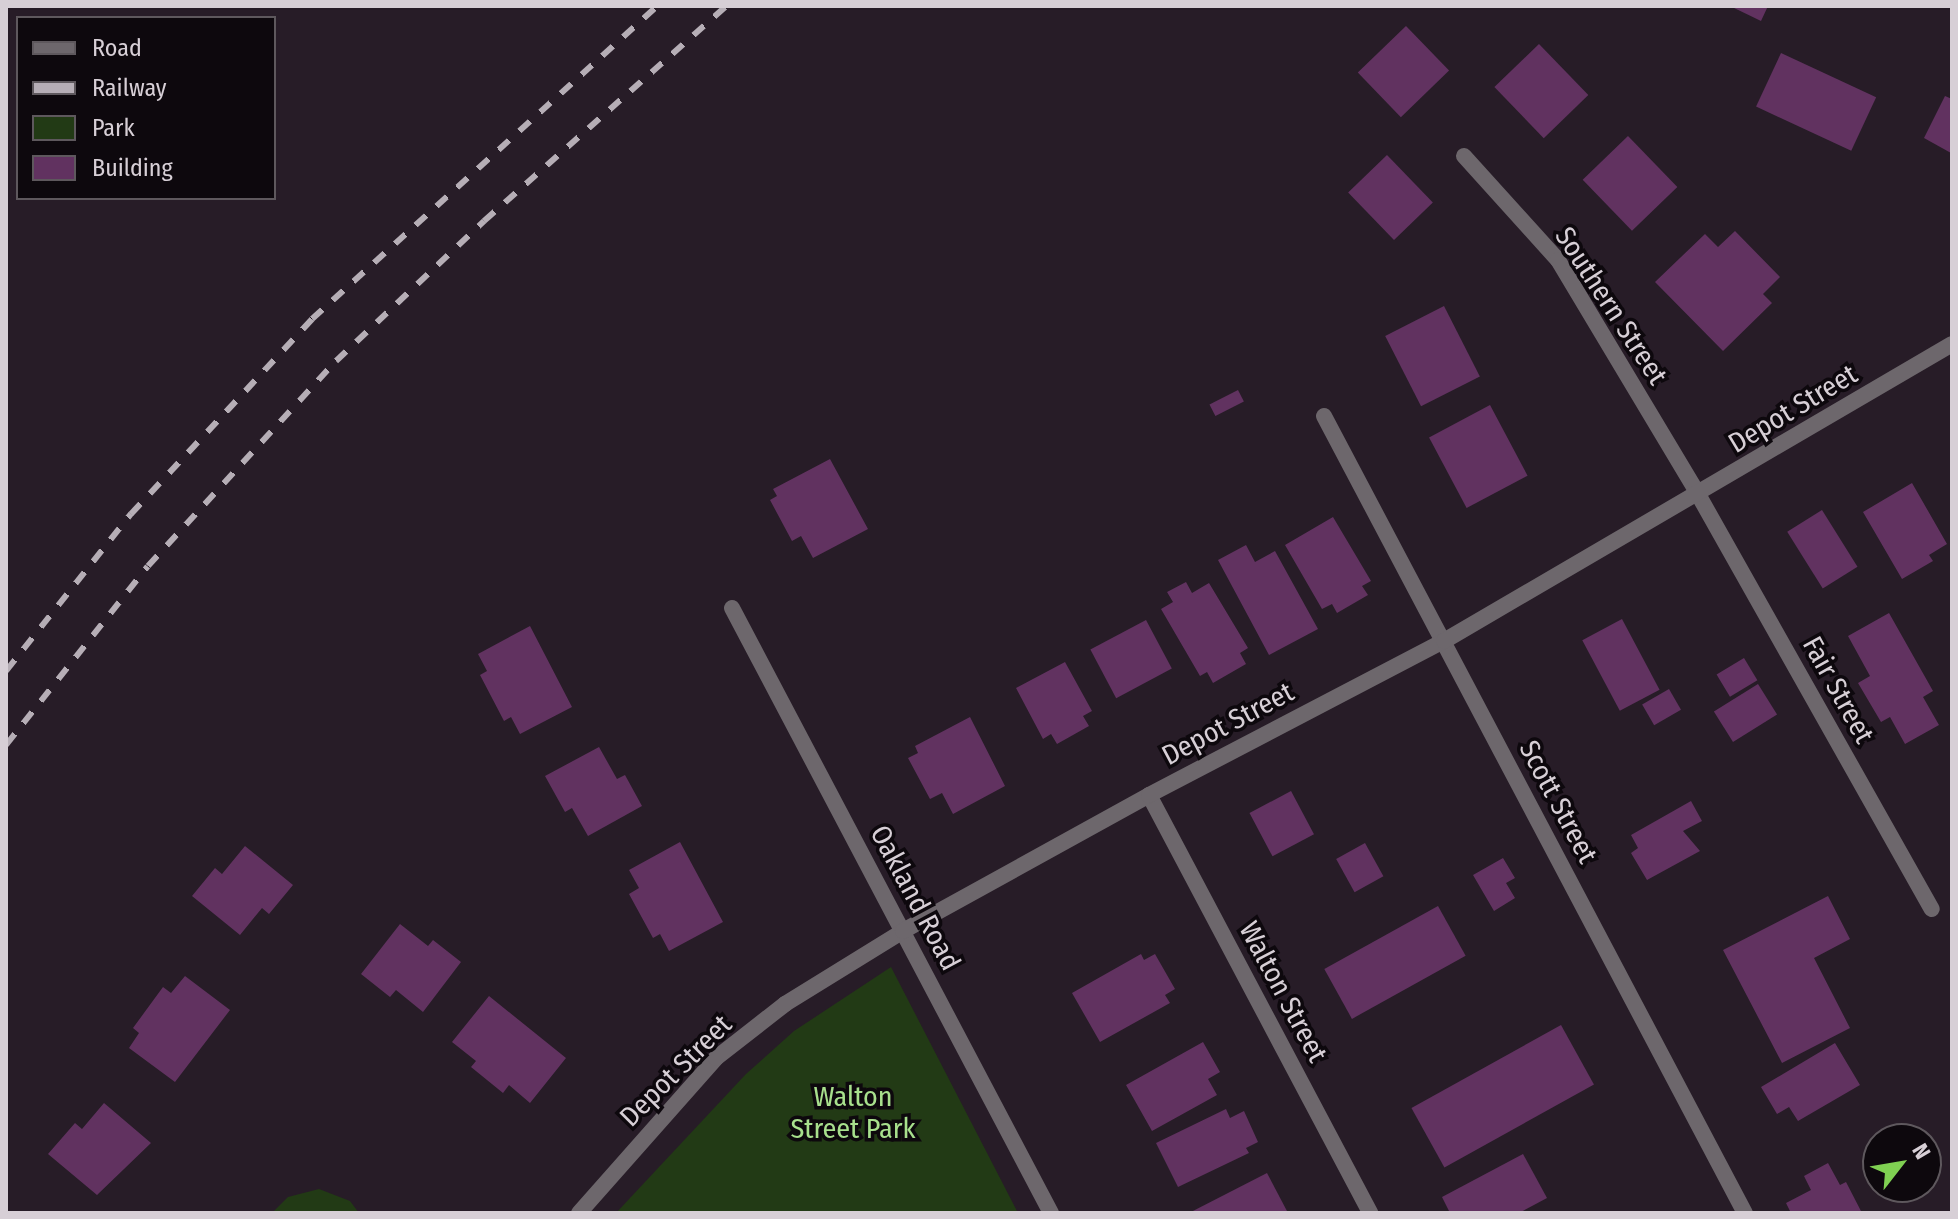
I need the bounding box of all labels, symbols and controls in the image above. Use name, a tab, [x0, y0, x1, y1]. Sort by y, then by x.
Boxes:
legend	[16, 16, 276, 200]
text: Road	[92, 34, 142, 62]
text: Railway	[92, 74, 167, 102]
text: Park	[92, 114, 135, 142]
text: Building	[92, 154, 173, 182]
street label: Southern Street	[1548, 221, 1674, 391]
street label: Depot Street	[1722, 357, 1864, 461]
street label: Fair Street	[1795, 631, 1881, 749]
street label: Depot Street	[1156, 675, 1300, 773]
street label: Scott Street	[1512, 735, 1604, 869]
street label: Oakland Road	[863, 820, 967, 976]
street label: Walton Street	[1232, 916, 1334, 1068]
street label: Depot Street	[613, 1008, 739, 1134]
park label: Walton Street Park	[790, 1080, 916, 1146]
north arrow	[1862, 1123, 1942, 1203]
text: N	[1906, 1139, 1936, 1164]

